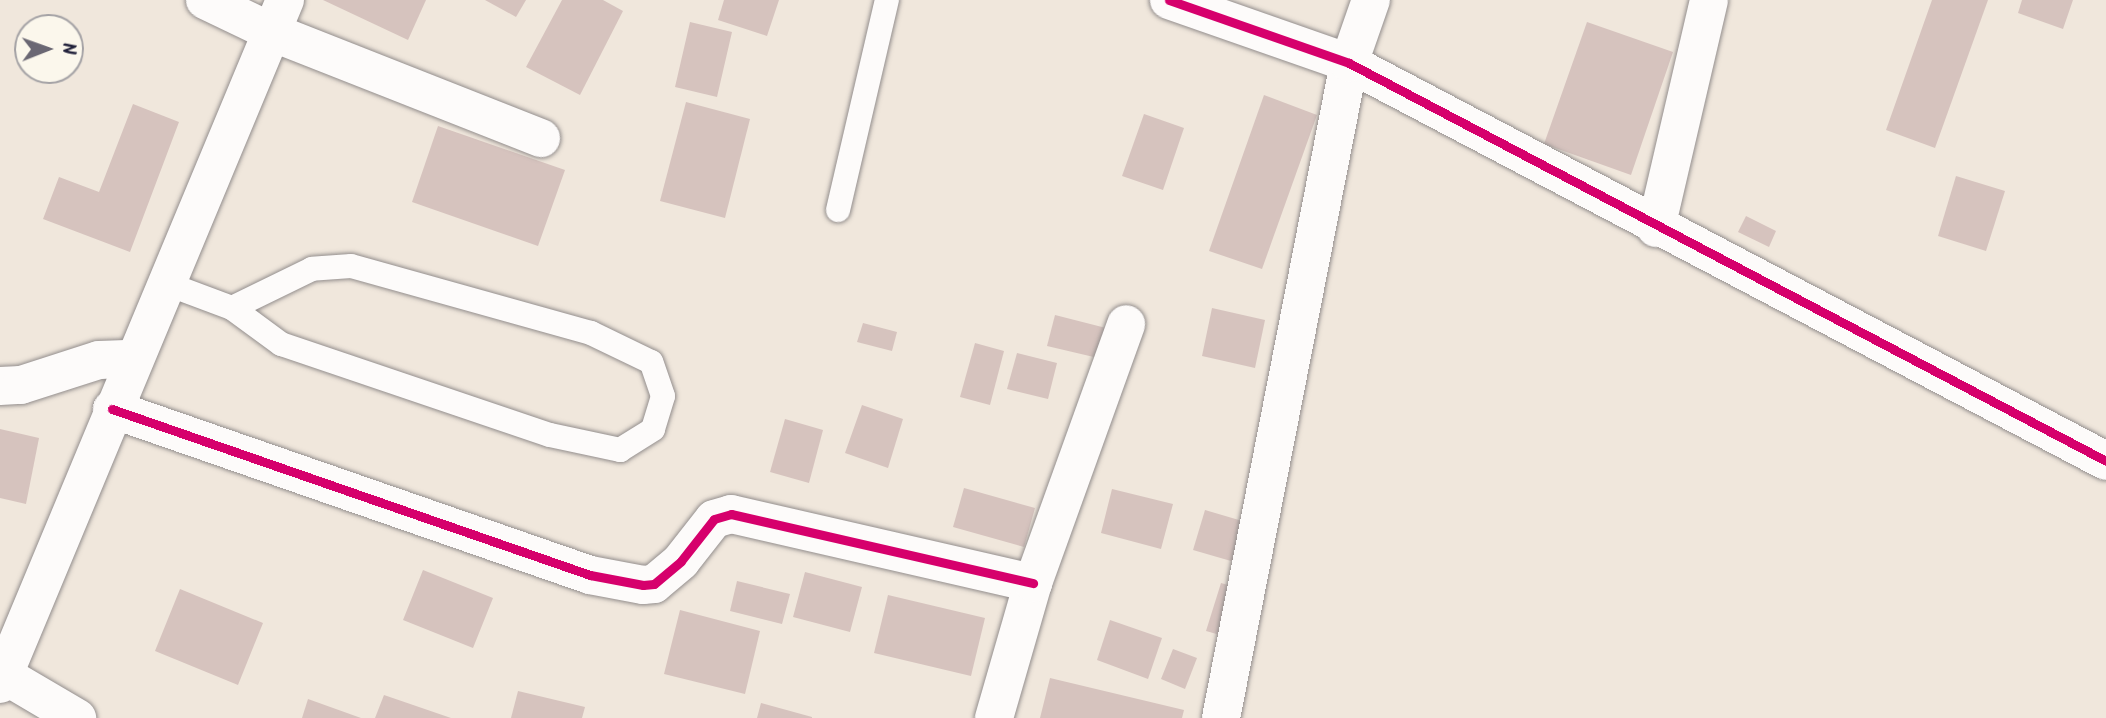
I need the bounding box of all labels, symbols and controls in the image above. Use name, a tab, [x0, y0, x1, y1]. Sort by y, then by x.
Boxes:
north arrow	[14, 14, 84, 84]
text: N	[53, 42, 83, 55]

